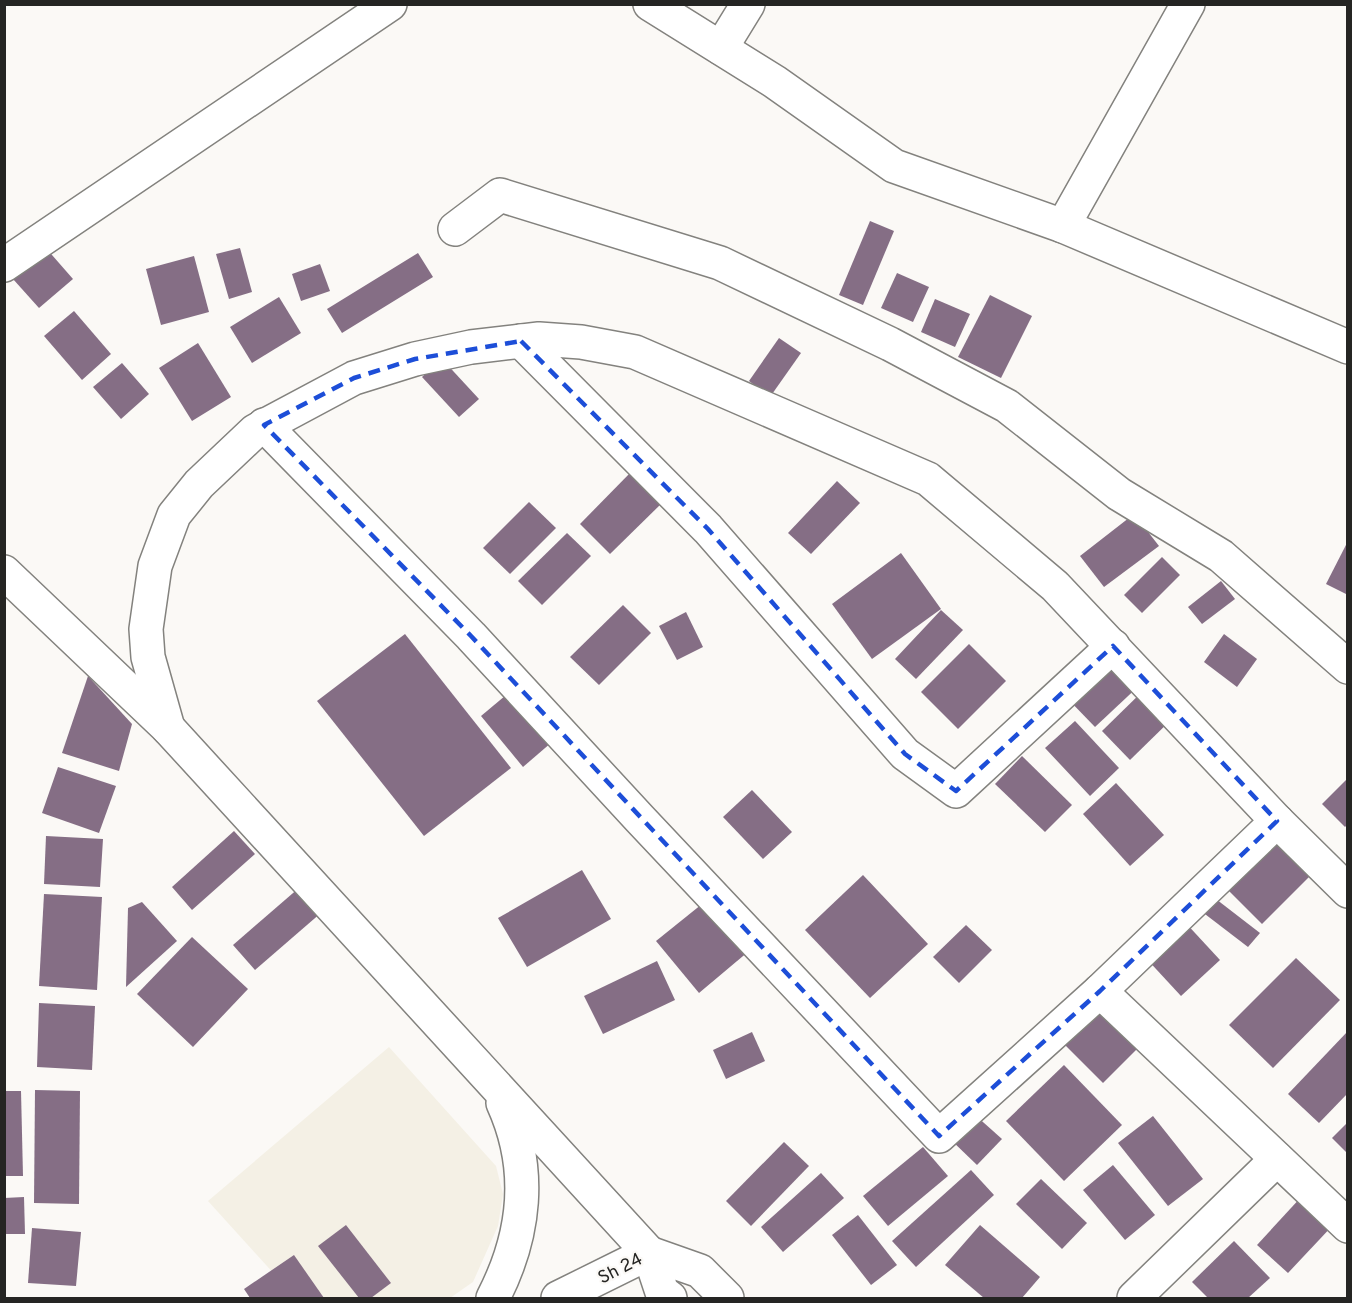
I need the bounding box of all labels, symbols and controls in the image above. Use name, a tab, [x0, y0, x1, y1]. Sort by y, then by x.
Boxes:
street label: Sh 24	[594, 1248, 647, 1290]

